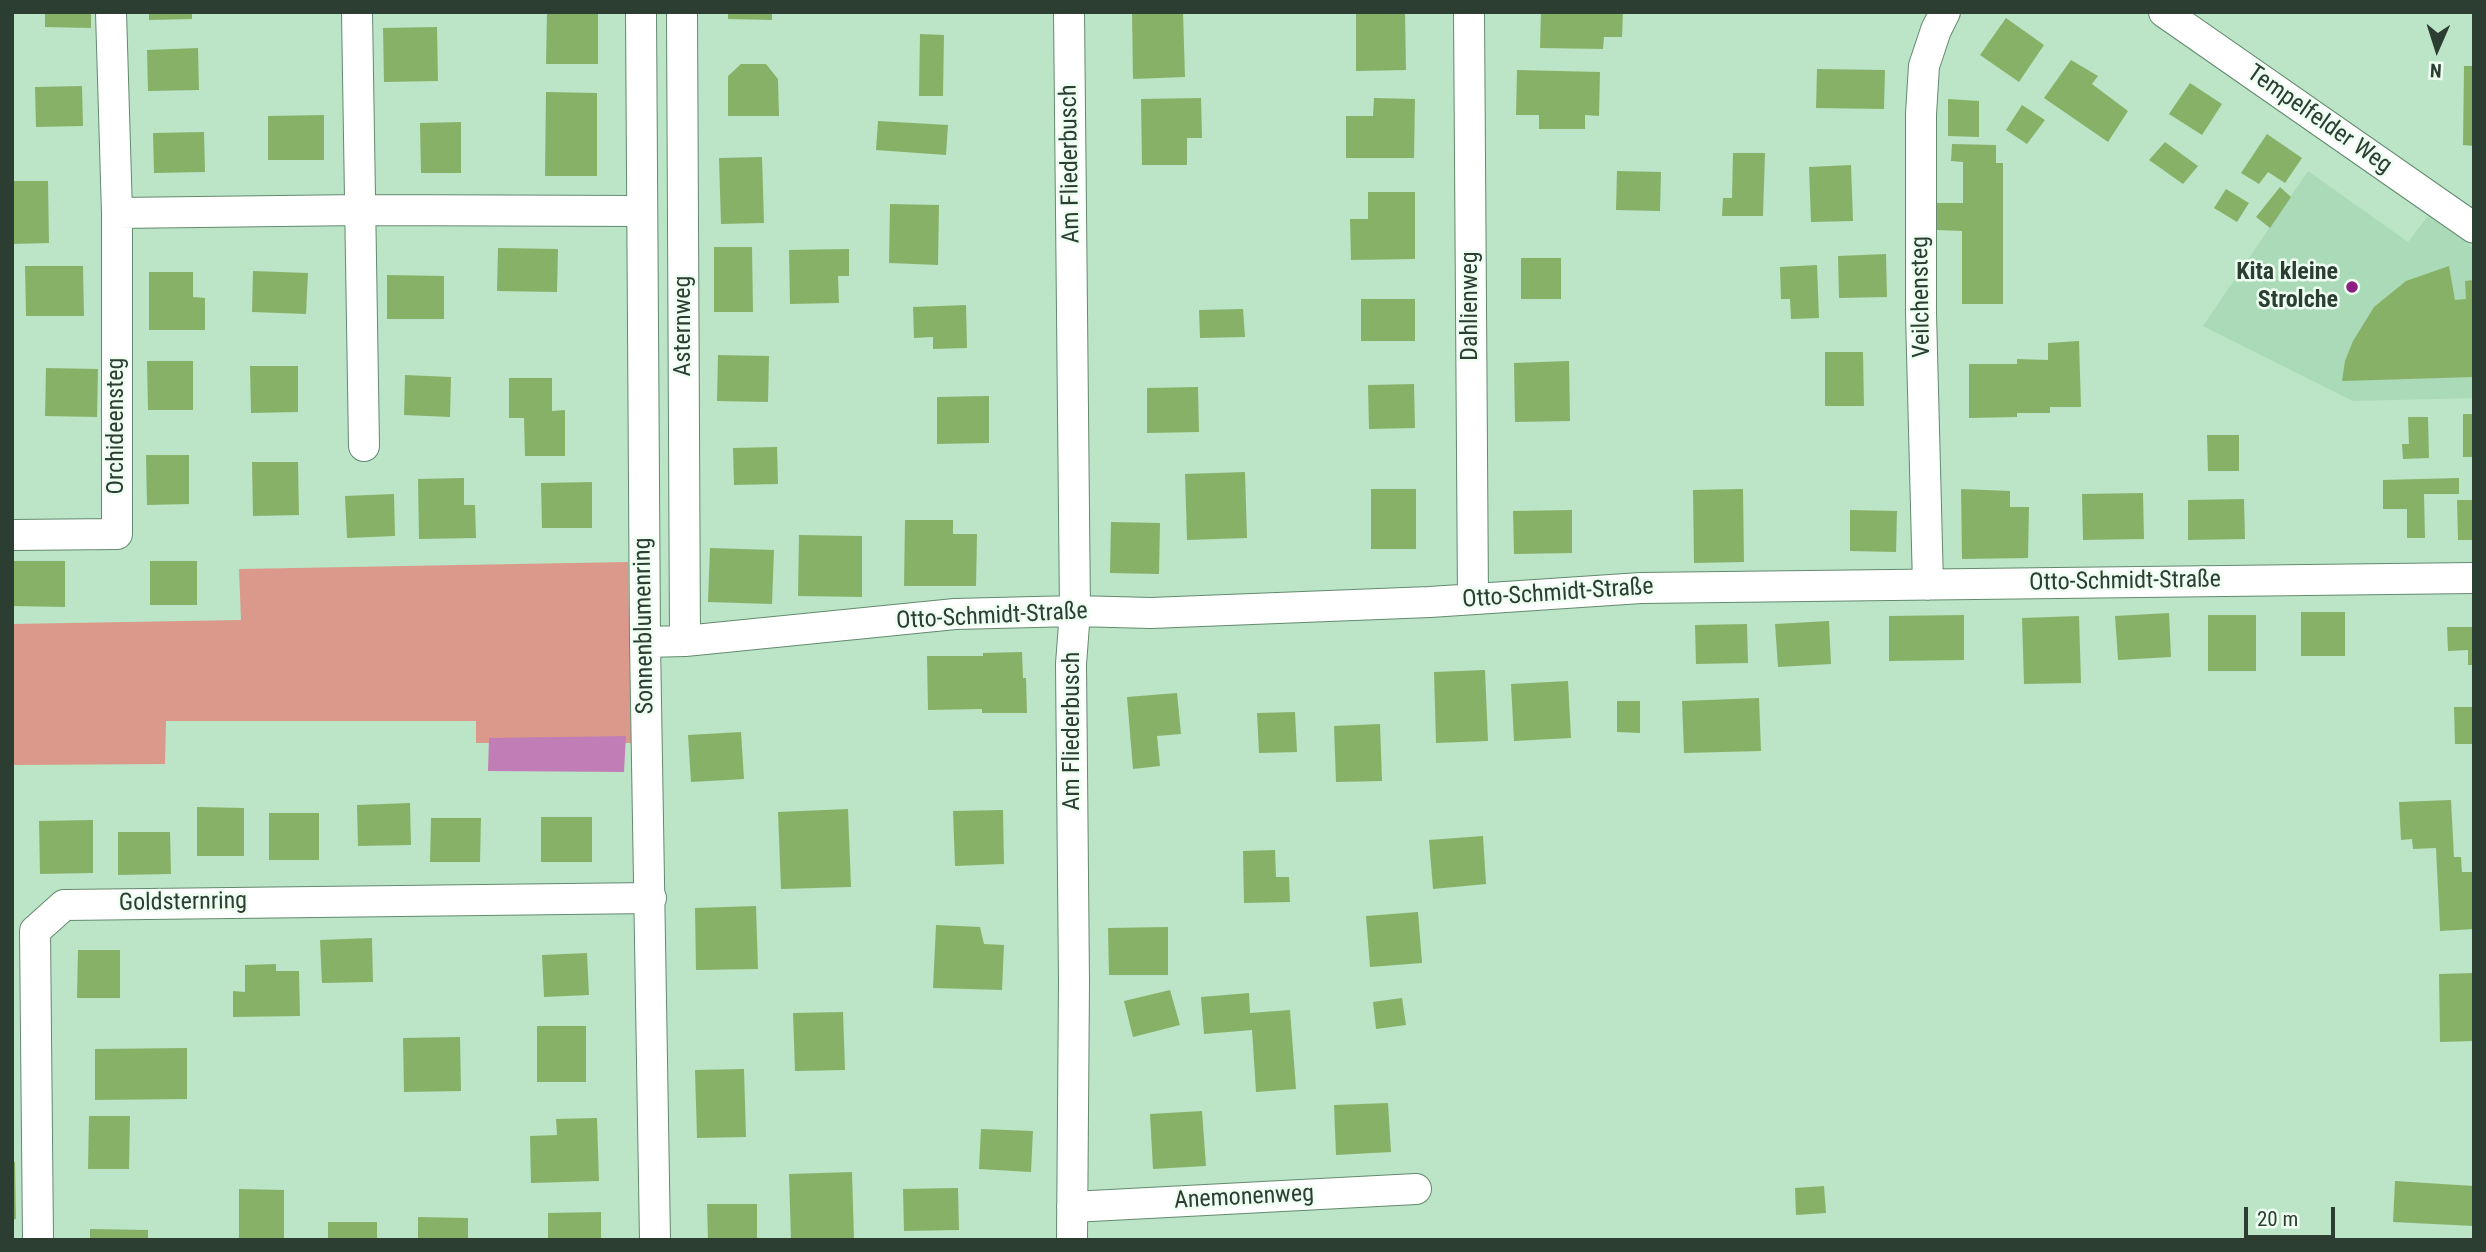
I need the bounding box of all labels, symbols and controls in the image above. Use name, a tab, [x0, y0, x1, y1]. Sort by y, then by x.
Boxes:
north arrow	[2402, 14, 2472, 84]
street label: Tempelfelder Weg	[2241, 59, 2397, 181]
text: N	[2429, 59, 2442, 82]
street label: Am Fliederbusch	[1055, 84, 1087, 244]
street label: Veilchensteg	[1907, 236, 1937, 358]
street label: Dahlienweg	[1457, 251, 1485, 361]
place label: Kita kleine Strolche	[2236, 259, 2338, 315]
street label: Asternweg	[670, 276, 698, 376]
marker: Kita kleine Strolche	[2344, 279, 2360, 295]
street label: Orchideensteg	[103, 358, 131, 494]
street label: Sonnenblumenring	[629, 537, 661, 715]
street label: Otto-Schmidt-Straße	[2029, 566, 2221, 598]
street label: Otto-Schmidt-Straße	[1461, 573, 1655, 615]
street label: Otto-Schmidt-Straße	[896, 598, 1088, 636]
street label: Am Fliederbusch	[1059, 652, 1087, 810]
street label: Goldsternring	[119, 887, 247, 919]
street label: Anemonenweg	[1173, 1180, 1315, 1216]
scale bar	[2248, 1192, 2339, 1236]
text: 20 m	[2257, 1207, 2298, 1231]

